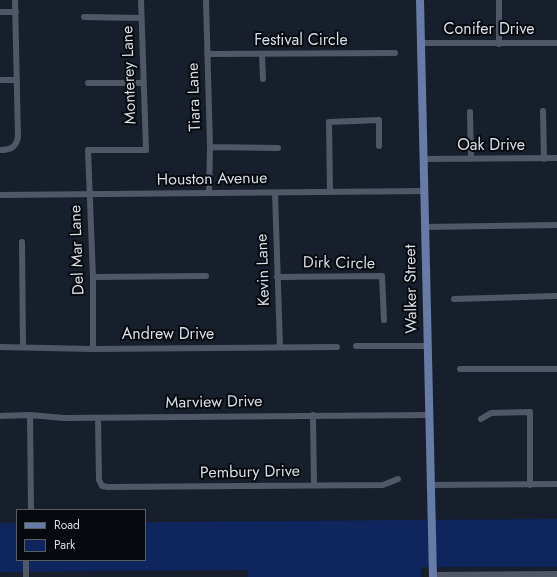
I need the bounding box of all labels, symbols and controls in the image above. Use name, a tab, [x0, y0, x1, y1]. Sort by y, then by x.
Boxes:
street label: Conifer Drive	[444, 20, 534, 40]
street label: Monterey Lane	[119, 25, 141, 125]
street label: Festival Circle	[254, 31, 348, 51]
street label: Tiara Lane	[184, 62, 206, 132]
street label: Oak Drive	[457, 136, 525, 156]
street label: Houston Avenue	[157, 169, 267, 191]
street label: Del Mar Lane	[67, 205, 89, 295]
street label: Kevin Lane	[253, 233, 275, 307]
street label: Walker Street	[402, 244, 422, 334]
street label: Dirk Circle	[303, 254, 375, 274]
street label: Andrew Drive	[122, 325, 214, 345]
street label: Marview Drive	[165, 393, 263, 413]
street label: Pembury Drive	[200, 463, 300, 483]
legend	[16, 509, 146, 561]
text: Road	[54, 516, 80, 534]
text: Park	[54, 536, 75, 554]

